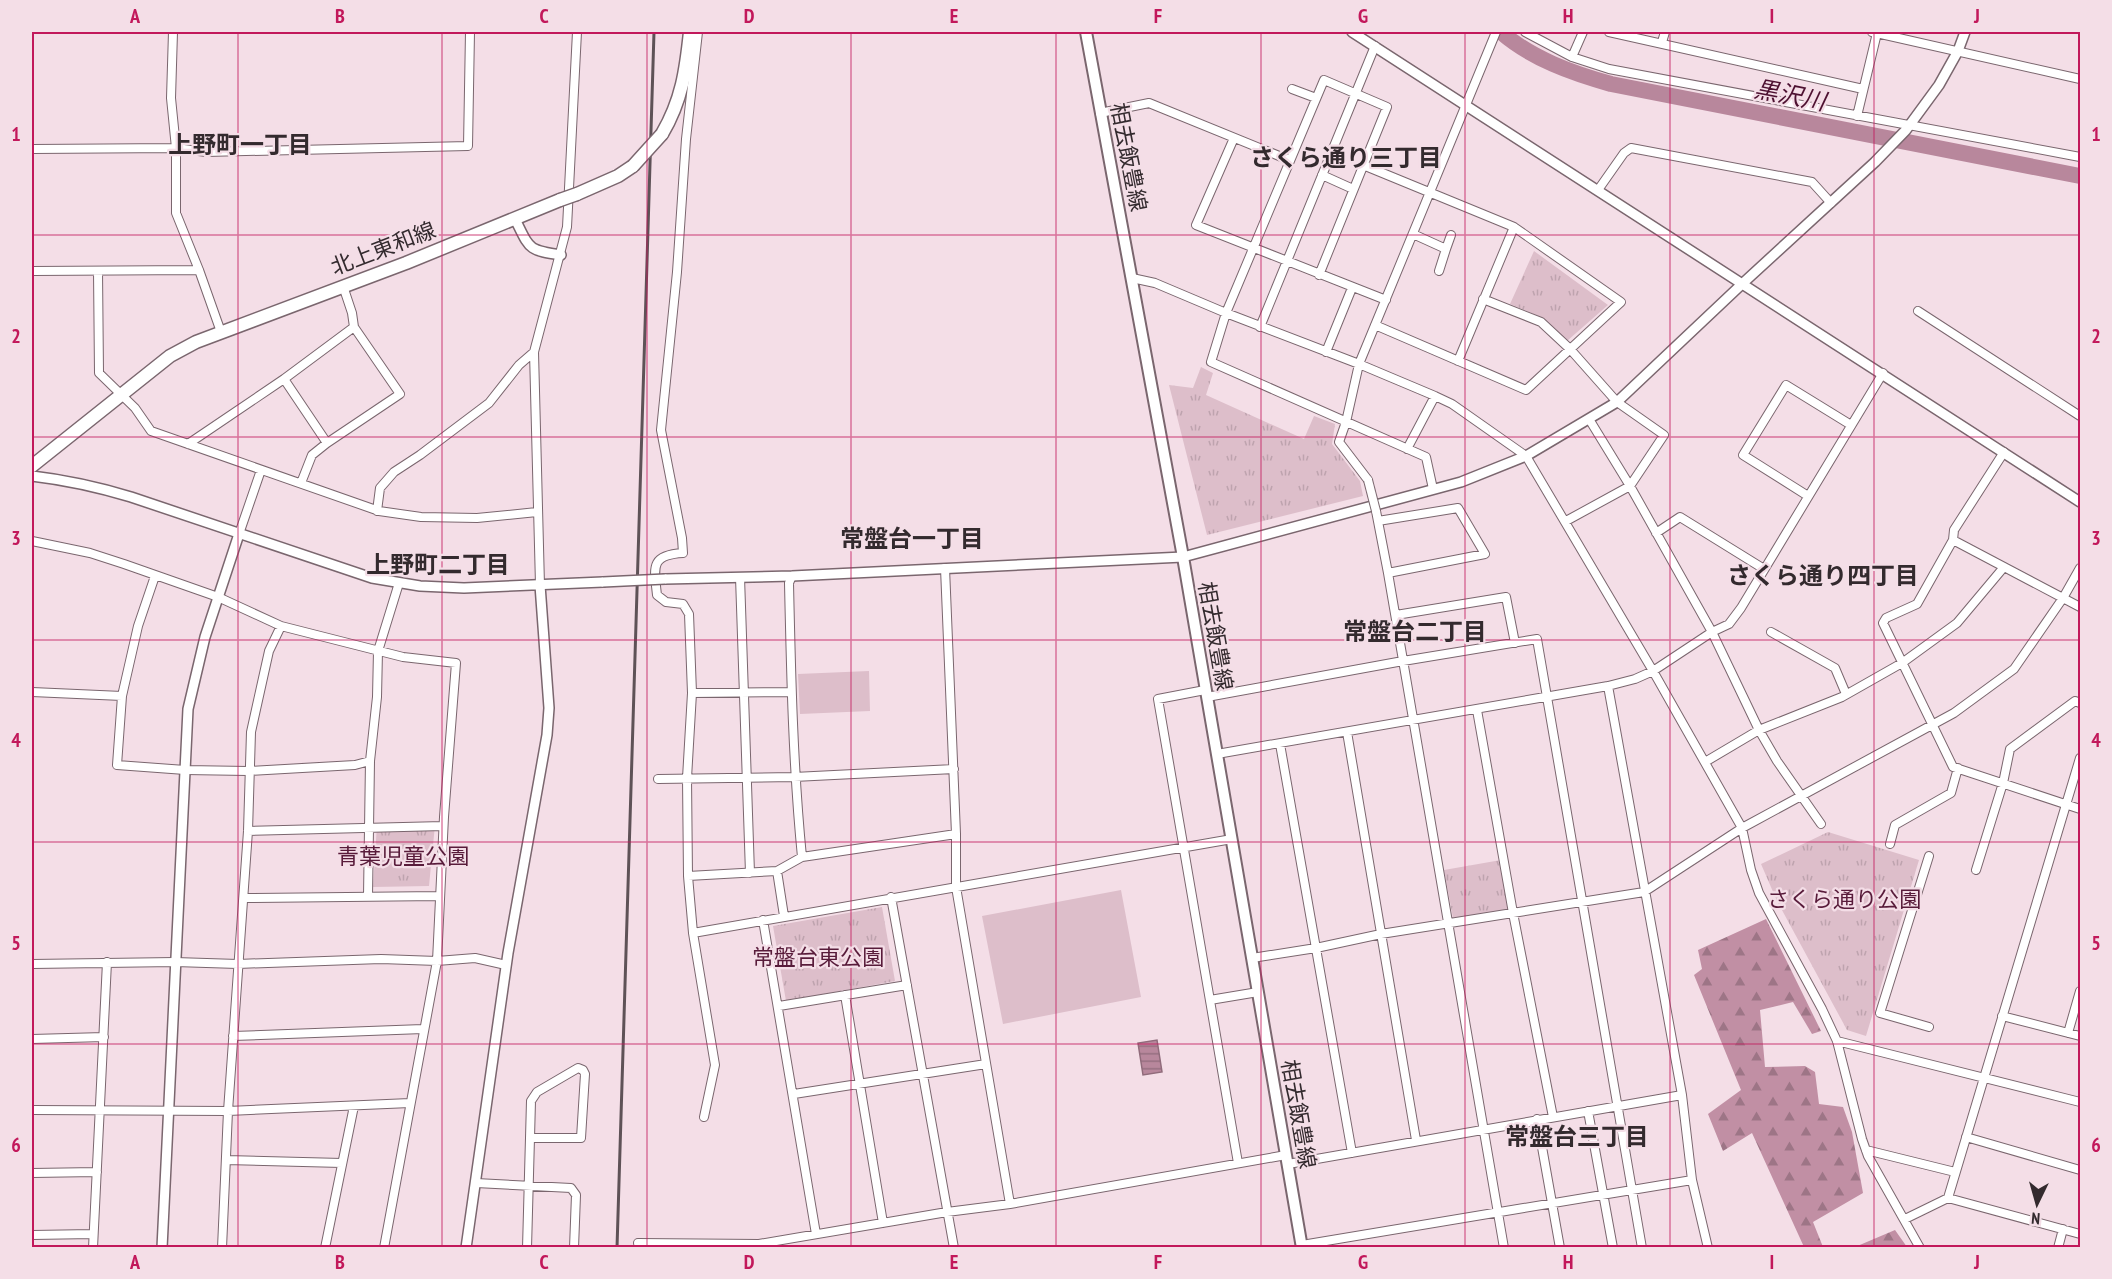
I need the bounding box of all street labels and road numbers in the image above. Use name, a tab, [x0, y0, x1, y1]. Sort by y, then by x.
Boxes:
street label: 相去飯豊線	[1105, 100, 1153, 214]
street label: 北上東和線	[327, 215, 439, 281]
street label: 相去飯豊線	[1193, 579, 1239, 693]
street label: 相去飯豊線	[1276, 1057, 1322, 1171]

